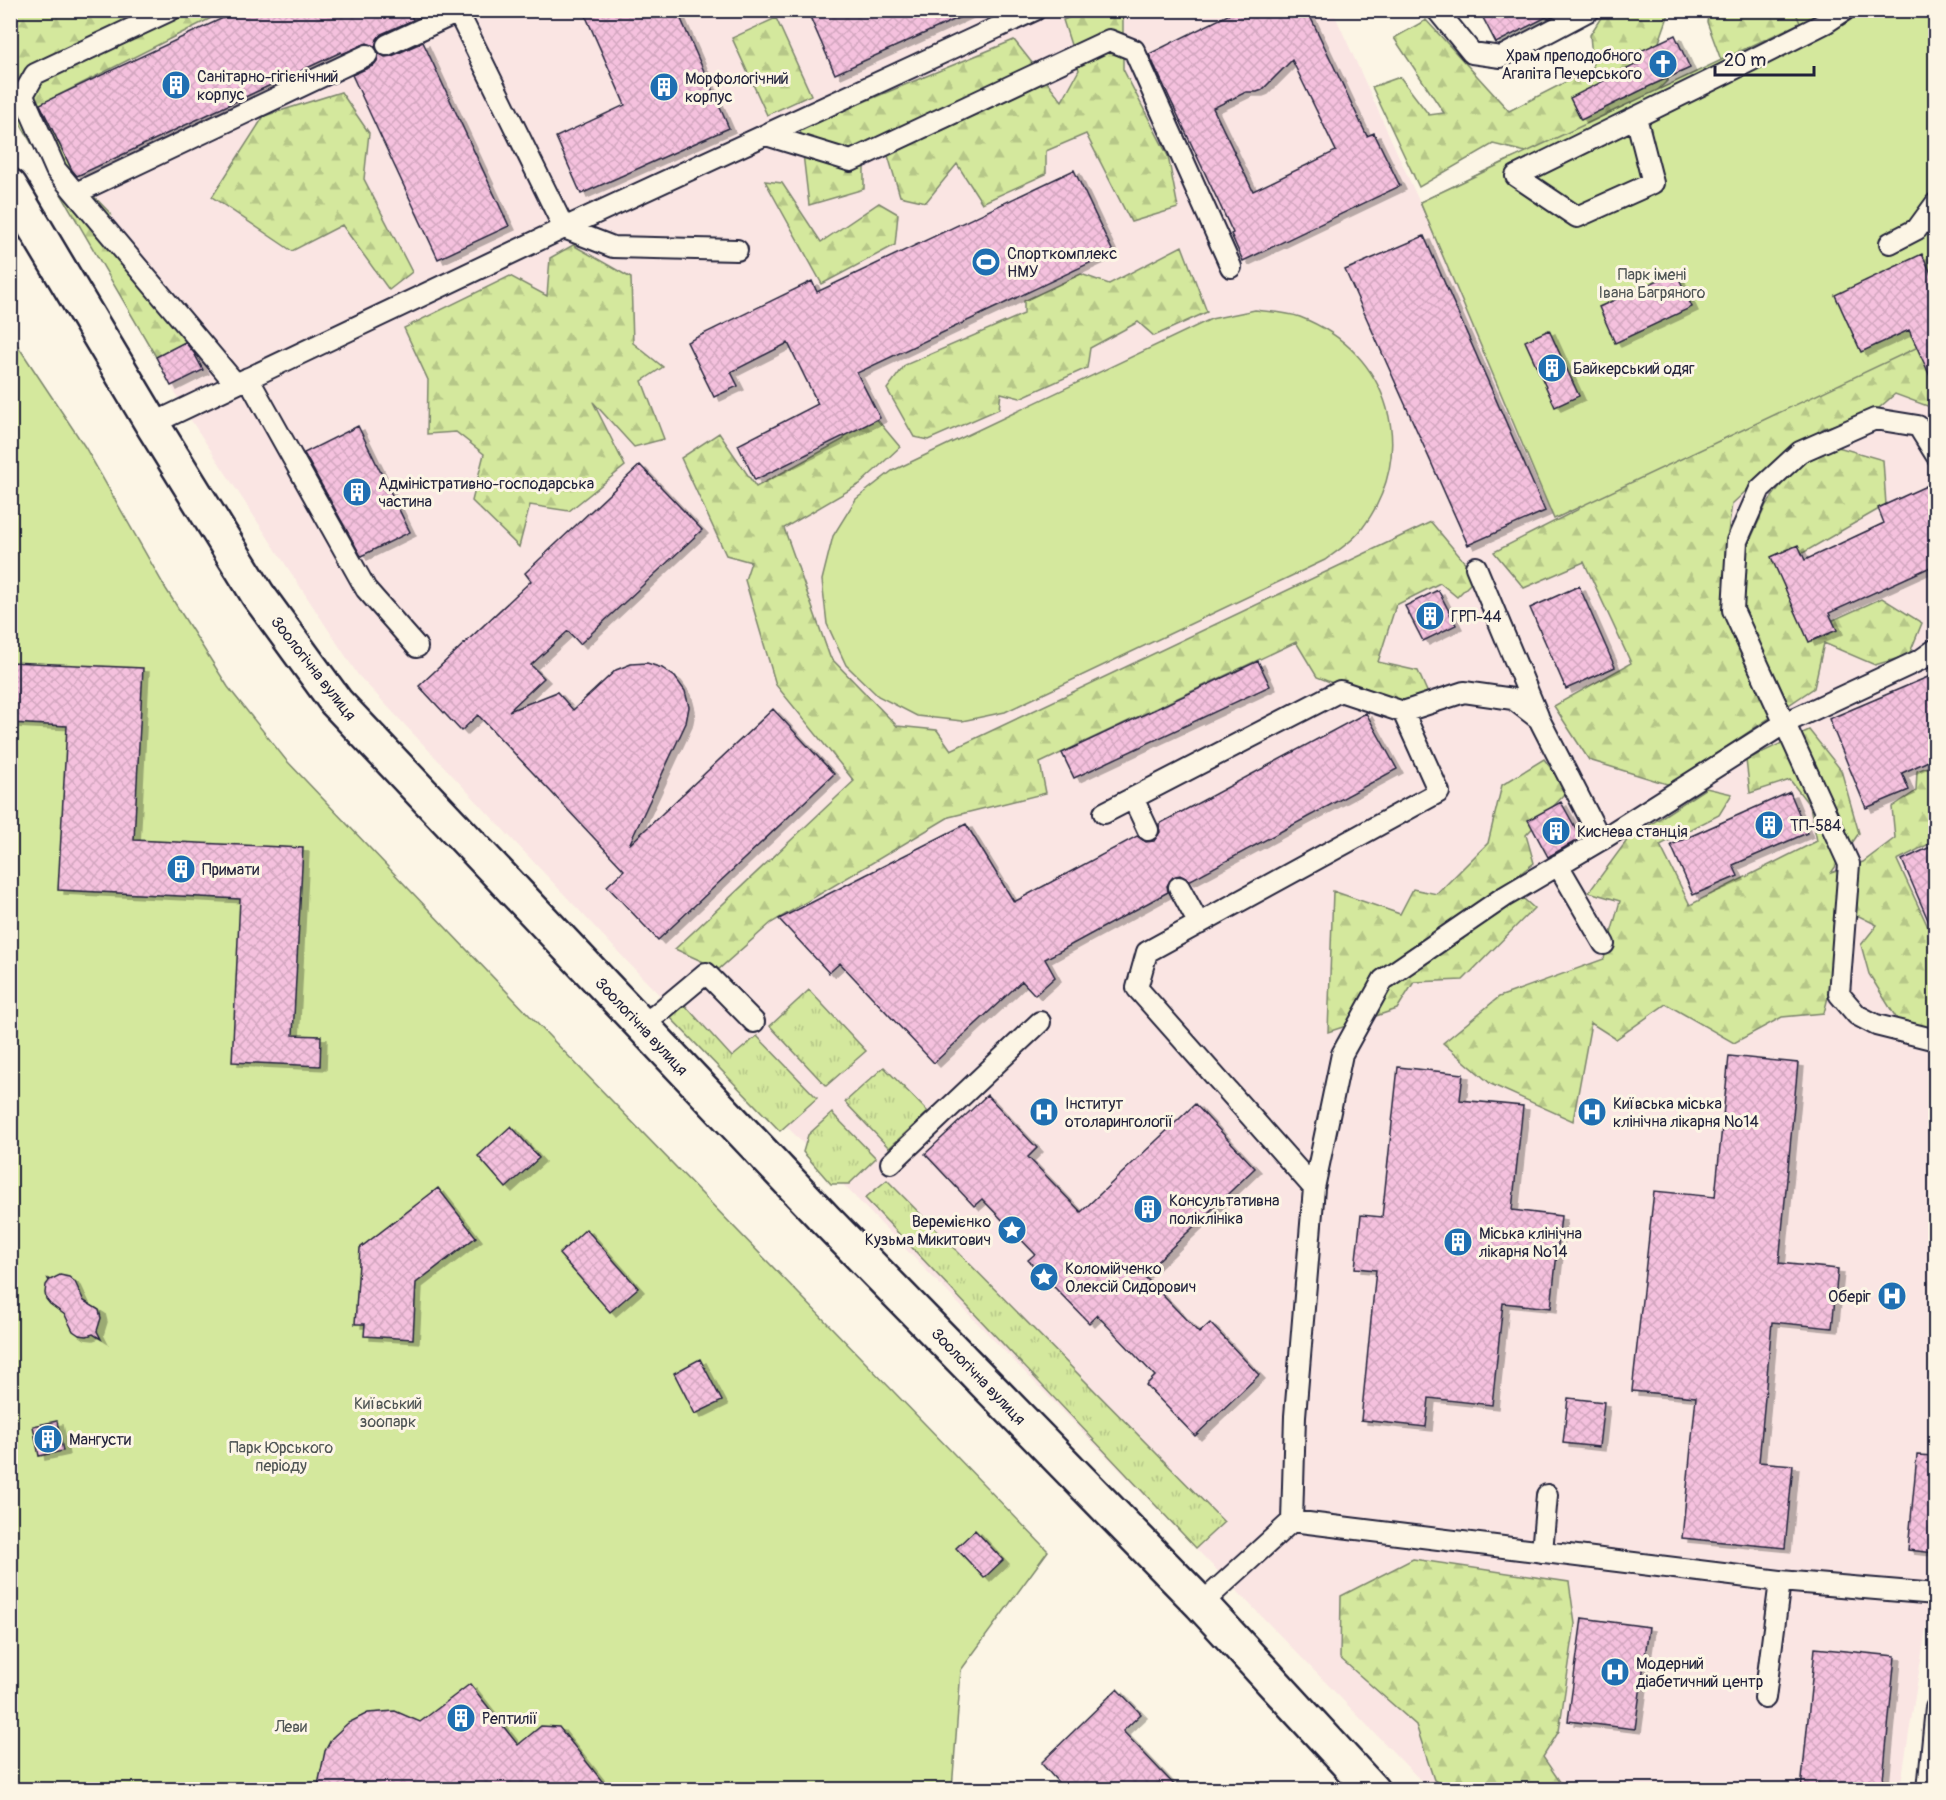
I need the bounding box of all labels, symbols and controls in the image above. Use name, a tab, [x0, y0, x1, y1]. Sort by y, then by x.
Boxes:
scale bar	[1715, 39, 1814, 77]
place label: Храм преподобного Агапіта Печерського	[1501, 46, 1642, 84]
church icon: Храм преподобного Агапіта Печерського	[1647, 48, 1679, 80]
text: 20 m	[1724, 49, 1766, 72]
place label: Санітарно-гігієнічний корпус	[197, 67, 338, 105]
building icon: Санітарно-гігієнічний корпус	[160, 69, 192, 101]
place label: Морфологічний корпус	[685, 69, 789, 107]
building icon: Морфологічний корпус	[648, 71, 680, 103]
place label: Спорткомплекс НМУ	[1007, 244, 1117, 282]
sports icon: Спорткомплекс НМУ	[970, 246, 1002, 278]
park label: Парк імені Івана Багряного	[1599, 265, 1706, 303]
building icon: Байкерський одяг	[1536, 352, 1568, 384]
place label: Байкерський одяг	[1573, 359, 1695, 379]
place label: Адміністративно-господарська частина	[378, 474, 594, 512]
building icon: Адміністративно-господарська частина	[341, 476, 373, 508]
building icon: ГРП-44	[1414, 600, 1446, 632]
place label: ГРП-44	[1451, 607, 1502, 627]
street label: Зоологічна вулиця	[266, 612, 360, 725]
building icon: ТП-584	[1753, 809, 1785, 841]
building icon: Киснева станція	[1540, 815, 1572, 847]
place label: ТП-584	[1790, 816, 1841, 836]
place label: Киснева станція	[1577, 822, 1688, 842]
building icon: Примати	[165, 853, 197, 885]
place label: Примати	[202, 860, 259, 880]
street label: Зоологічна вулиця	[591, 973, 692, 1080]
place label: Інститут отоларингології	[1065, 1094, 1174, 1132]
place label: Київська міська клінічна лікарня №14	[1613, 1094, 1759, 1132]
hospital icon: Інститут отоларингології	[1028, 1096, 1060, 1128]
hospital icon: Київська міська клінічна лікарня №14	[1576, 1096, 1608, 1128]
place label: Консультативна поліклініка	[1169, 1191, 1279, 1229]
building icon: Консультативна поліклініка	[1132, 1193, 1164, 1225]
place label: Веремієнко Кузьма Микитович	[865, 1212, 991, 1250]
place icon: Веремієнко Кузьма Микитович	[996, 1214, 1028, 1246]
place label: Міська клінічна лікарня №14	[1479, 1224, 1582, 1262]
building icon: Міська клінічна лікарня №14	[1442, 1226, 1474, 1258]
place label: Коломійченко Олексій Сидорович	[1065, 1259, 1196, 1297]
place icon: Коломійченко Олексій Сидорович	[1028, 1261, 1060, 1293]
hospital icon: Оберіг	[1876, 1280, 1908, 1312]
place label: Оберіг	[1828, 1287, 1872, 1307]
street label: Зоологічна вулиця	[927, 1324, 1030, 1429]
park label: Київський зоопарк	[354, 1394, 422, 1432]
building icon: Мангусти	[32, 1423, 64, 1455]
place label: Мангусти	[69, 1430, 131, 1450]
park label: Парк Юрського періоду	[229, 1438, 333, 1476]
place label: Модерний діабетичний центр	[1636, 1654, 1763, 1692]
hospital icon: Модерний діабетичний центр	[1599, 1656, 1631, 1688]
building icon: Рептилії	[445, 1702, 477, 1734]
place label: Рептилії	[482, 1709, 538, 1729]
park label: Леви	[274, 1717, 307, 1737]

